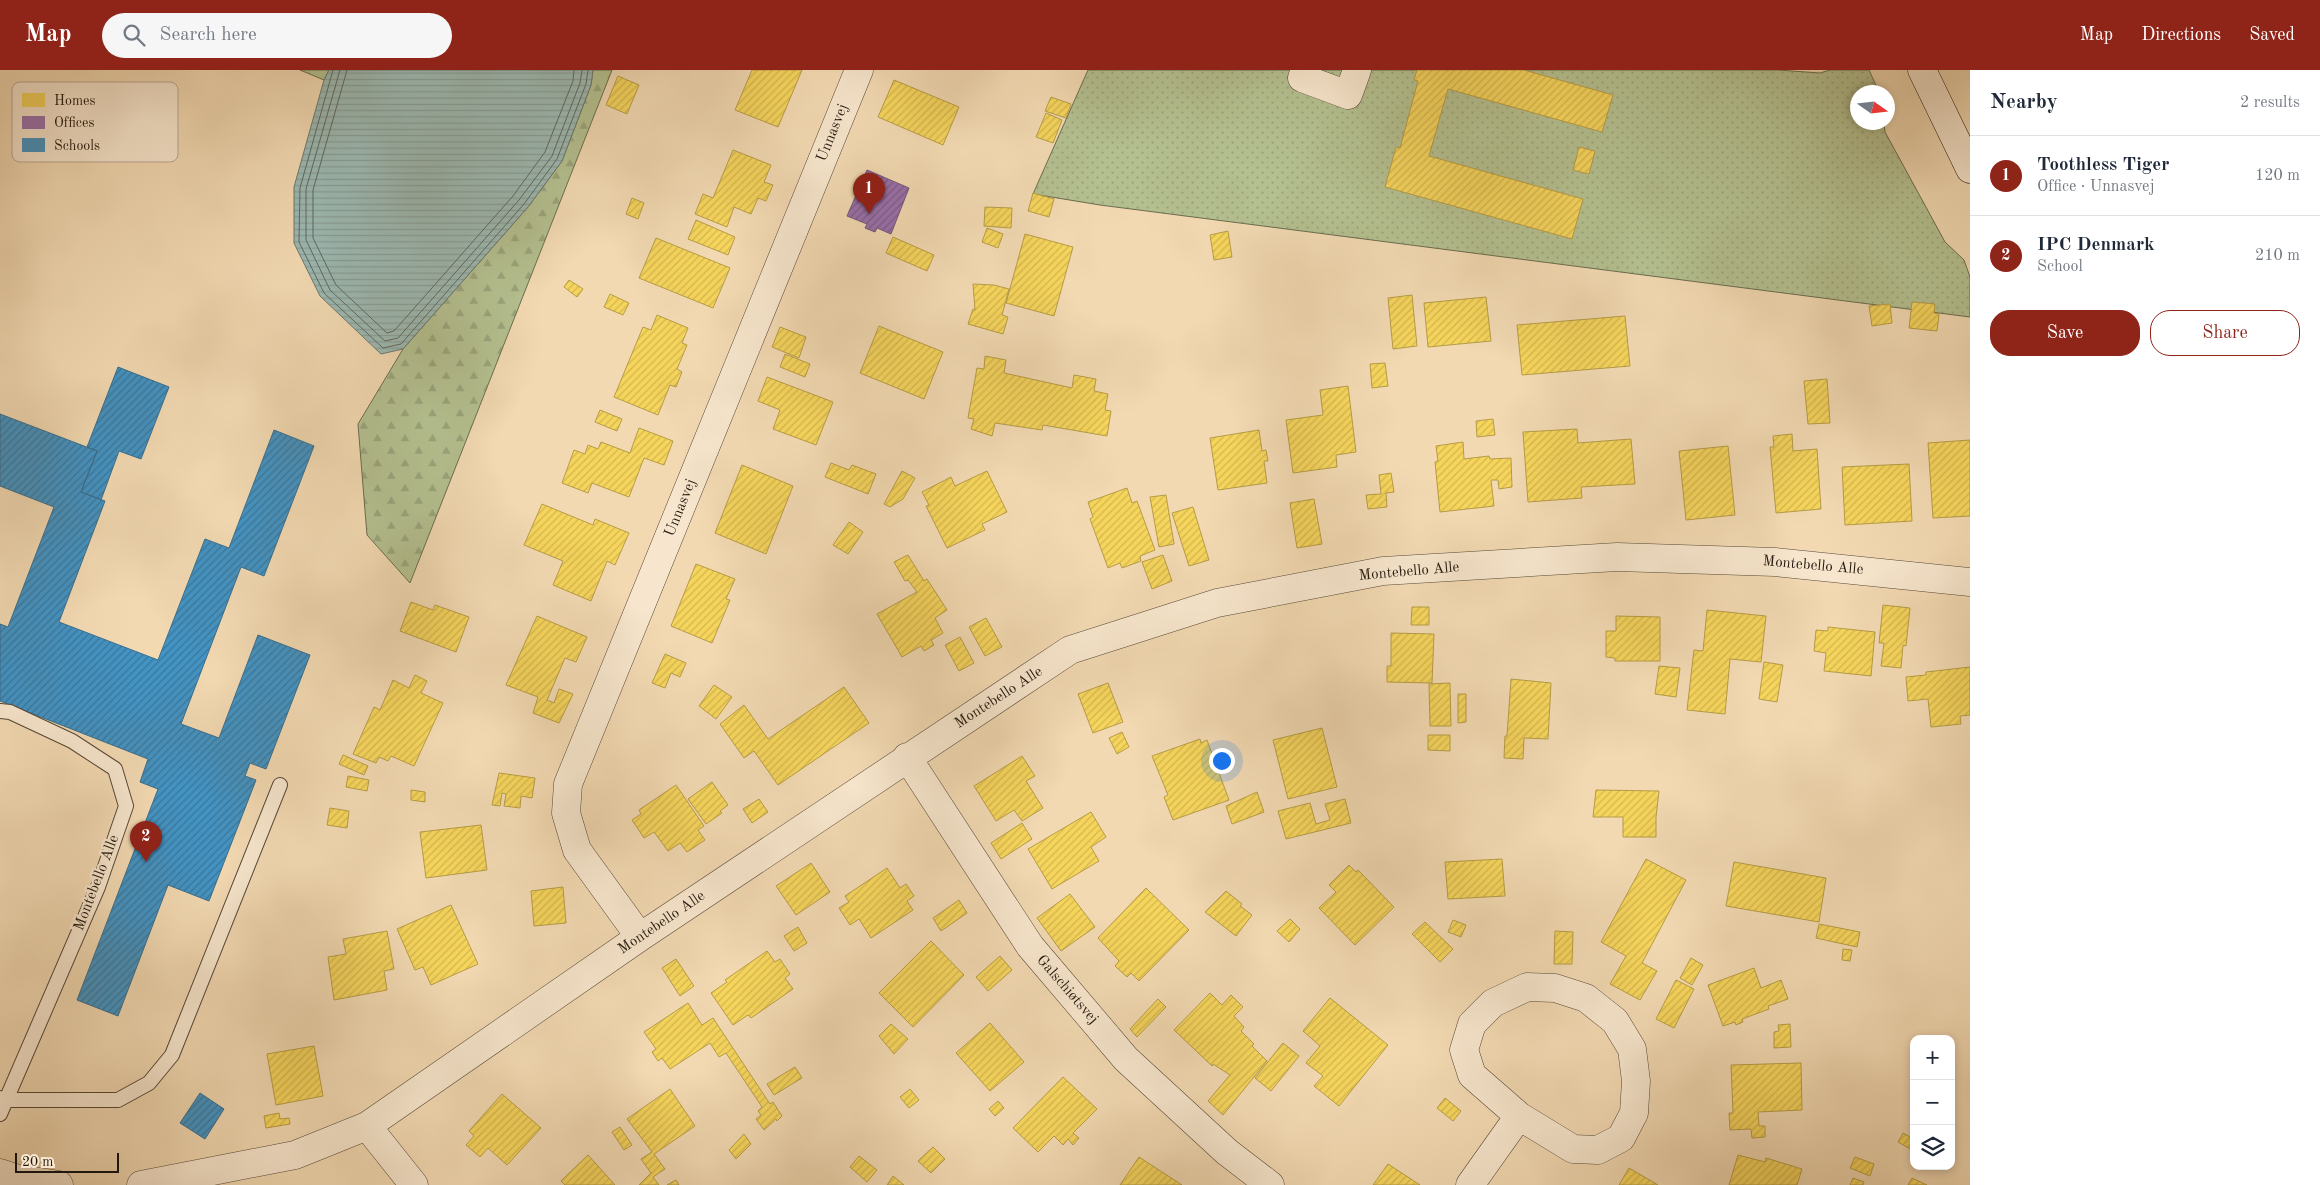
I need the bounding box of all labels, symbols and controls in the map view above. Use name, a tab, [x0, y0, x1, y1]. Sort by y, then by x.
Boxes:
search box	[102, 13, 452, 58]
icon: search	[120, 21, 148, 49]
text: Map	[25, 23, 72, 47]
text: Search here	[160, 26, 257, 45]
text: Map	[2080, 26, 2113, 44]
text: Directions	[2141, 26, 2221, 44]
text: Saved	[2249, 26, 2295, 44]
legend	[12, 82, 178, 162]
north arrow	[1850, 85, 1895, 130]
text: Nearby	[1990, 92, 2058, 113]
text: Homes	[54, 94, 96, 108]
text: 2 results	[2240, 95, 2300, 111]
street label: Unnasvej	[815, 102, 851, 164]
text: Offices	[54, 116, 94, 130]
text: Schools	[54, 139, 100, 153]
text: Toothless Tiger	[2037, 156, 2170, 175]
text: 1	[2001, 168, 2011, 184]
text: 120 m	[2255, 168, 2300, 184]
pin: 1	[853, 173, 885, 214]
text: Office · Unnasvej	[2037, 179, 2155, 195]
text: IPC Denmark	[2037, 236, 2155, 255]
text: 2	[2001, 248, 2011, 264]
text: 210 m	[2255, 248, 2300, 264]
text: School	[2037, 259, 2083, 275]
button: Save	[1990, 310, 2140, 356]
button: Share	[2150, 310, 2300, 356]
street label: Unnasvej	[663, 477, 699, 539]
street label: Montebello Alle	[1762, 554, 1864, 578]
street label: Montebello Alle	[1358, 560, 1460, 584]
street label: Montebello Alle	[953, 664, 1046, 732]
your location	[1209, 748, 1235, 774]
pin: 2	[130, 821, 162, 862]
street label: Montebello Alle	[72, 833, 122, 933]
street label: Montebello Alle	[616, 888, 708, 957]
street label: Galschiøtsvej	[1033, 953, 1101, 1027]
map controls	[1910, 1035, 1955, 1170]
button: +	[1910, 1035, 1955, 1080]
button: −	[1910, 1080, 1955, 1125]
button: layers	[1910, 1125, 1955, 1170]
scale bar	[15, 1150, 119, 1173]
text: 20 m	[22, 1155, 53, 1169]

